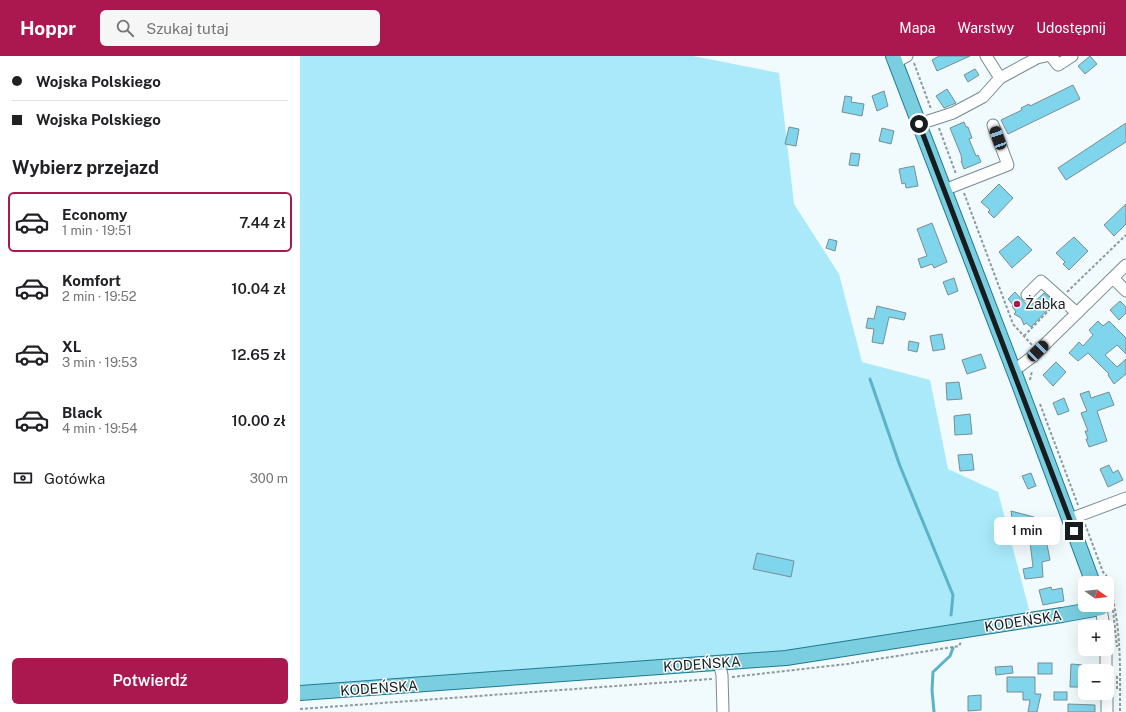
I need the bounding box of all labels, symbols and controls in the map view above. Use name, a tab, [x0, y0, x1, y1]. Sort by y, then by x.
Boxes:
search box	[100, 10, 380, 46]
text: Hoppr	[20, 17, 76, 39]
icon: search	[114, 17, 136, 39]
text: Szukaj tutaj	[146, 20, 229, 37]
text: Mapa	[899, 20, 935, 36]
text: Warstwy	[957, 20, 1014, 36]
text: Udostępnij	[1036, 20, 1106, 36]
text: Wojska Polskiego	[36, 73, 161, 90]
text: Wojska Polskiego	[36, 111, 161, 128]
route start	[910, 115, 928, 133]
car	[988, 125, 1008, 151]
text: Wybierz przejazd	[12, 157, 159, 178]
icon: car	[14, 204, 50, 240]
text: Economy	[62, 206, 127, 223]
text: 7.44 zł	[239, 214, 286, 231]
text: 1 min · 19:51	[62, 223, 132, 238]
icon: car	[14, 270, 50, 306]
text: Komfort	[62, 272, 121, 289]
text: 10.04 zł	[231, 280, 286, 297]
text: 2 min · 19:52	[62, 289, 137, 304]
place label: Żabka	[1025, 294, 1066, 312]
marker: Żabka	[1012, 299, 1022, 309]
icon: car	[14, 336, 50, 372]
text: XL	[62, 338, 81, 355]
car	[1025, 338, 1051, 364]
text: 12.65 zł	[231, 346, 286, 363]
text: 3 min · 19:53	[62, 355, 137, 370]
icon: car	[14, 402, 50, 438]
text: Black	[62, 404, 102, 421]
text: 10.00 zł	[231, 412, 286, 429]
text: 4 min · 19:54	[62, 421, 137, 436]
icon: cash	[12, 467, 34, 489]
text: Gotówka	[44, 470, 105, 487]
text: 300 m	[250, 471, 288, 486]
callout: 1 min	[994, 517, 1060, 545]
route end	[1065, 522, 1083, 540]
text: 1 min	[1012, 523, 1042, 538]
north arrow	[1078, 576, 1114, 612]
map controls	[1078, 576, 1114, 700]
street label: KODEŃSKA	[983, 606, 1063, 635]
button: +	[1078, 620, 1114, 656]
street label: KODEŃSKA	[663, 652, 741, 675]
button: Potwierdź	[12, 658, 288, 704]
button: −	[1078, 664, 1114, 700]
street label: KODEŃSKA	[340, 676, 418, 699]

